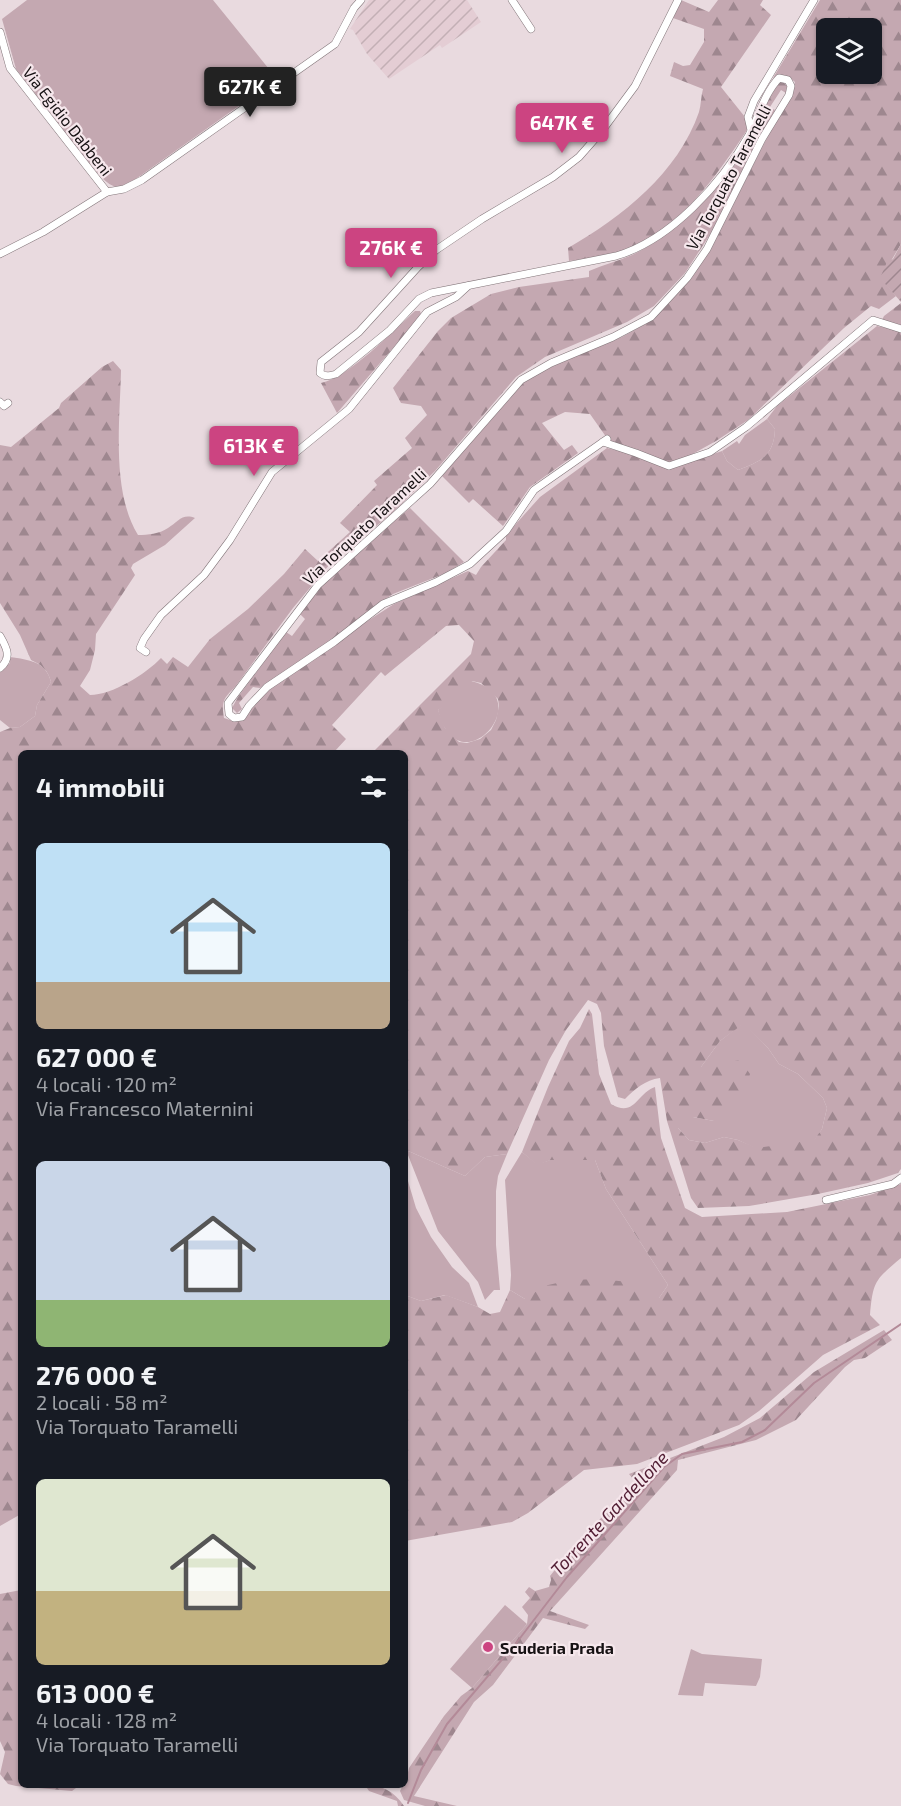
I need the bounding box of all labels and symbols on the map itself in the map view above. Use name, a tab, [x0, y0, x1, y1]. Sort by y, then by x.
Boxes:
street label: Via Egidio Dabbeni	[20, 63, 116, 179]
pin: 627K €	[201, 67, 299, 118]
street label: Via Torquato Taramelli	[682, 101, 774, 253]
pin: 647K €	[513, 103, 611, 154]
pin: 276K €	[342, 228, 440, 279]
pin: 613K €	[205, 426, 303, 477]
street label: Via Torquato Taramelli	[298, 464, 430, 588]
water label: Torrente Gardellone	[546, 1446, 673, 1580]
place label: Scuderia Prada	[500, 1638, 614, 1657]
marker: Scuderia Prada	[481, 1640, 495, 1654]

